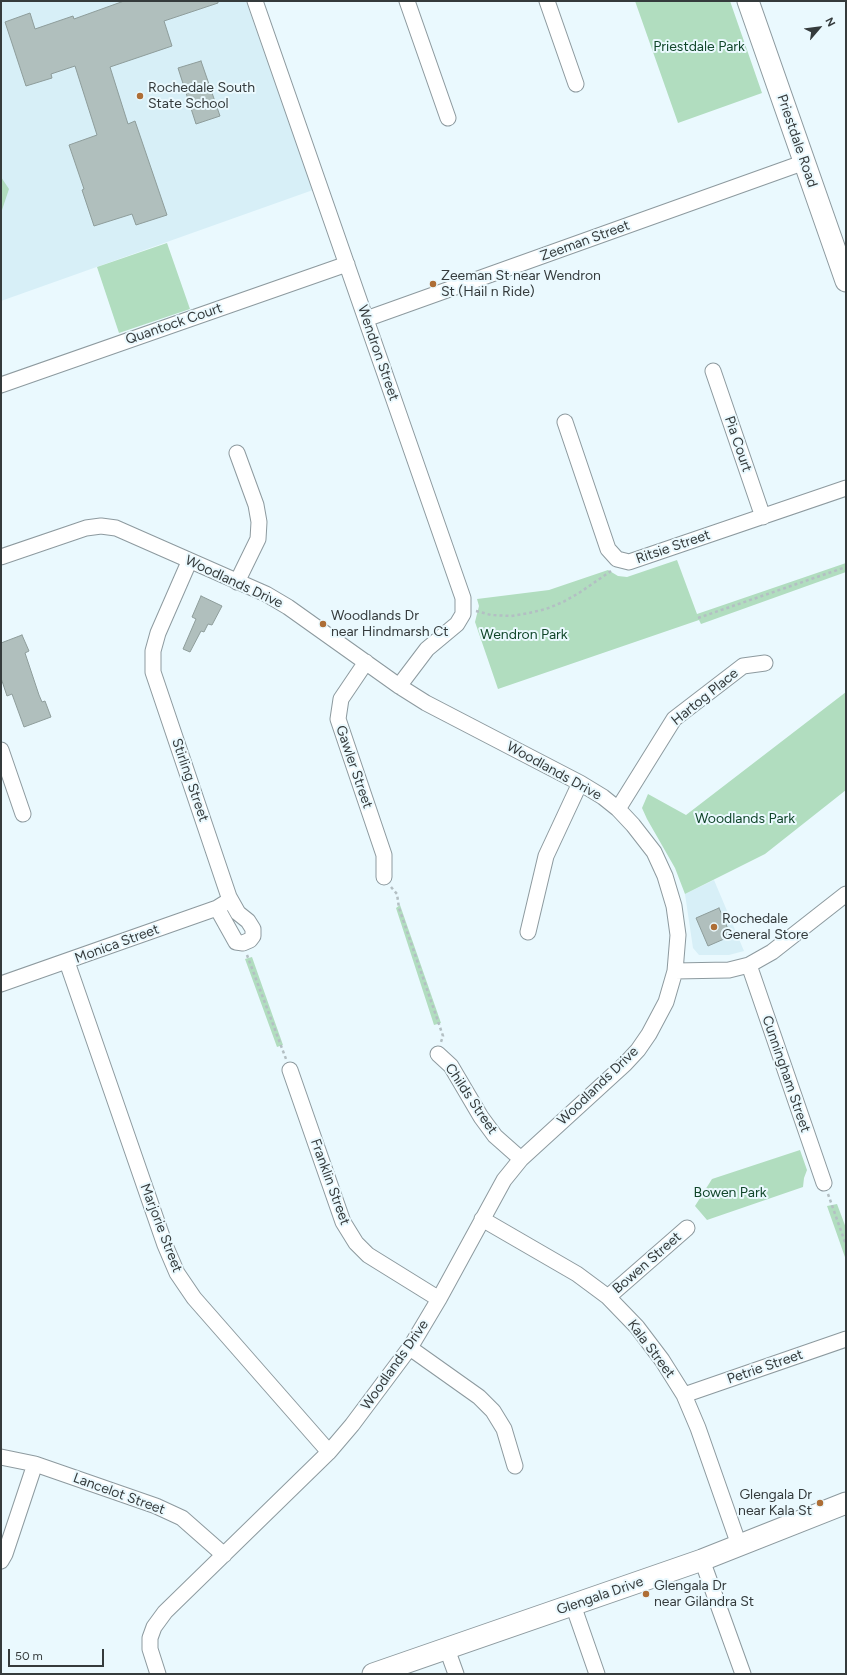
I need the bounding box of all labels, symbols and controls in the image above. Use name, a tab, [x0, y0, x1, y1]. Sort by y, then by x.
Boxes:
north arrow	[799, 8, 839, 48]
text: N	[822, 15, 838, 29]
park label: Priestdale Park	[653, 39, 745, 55]
place label: Rochedale South State School	[148, 80, 255, 112]
marker: Rochedale South State School	[135, 91, 145, 101]
street label: Priestdale Road	[773, 92, 821, 190]
street label: Zeeman Street	[538, 217, 632, 265]
place label: Zeeman St near Wendron St (Hail n Ride)	[441, 268, 601, 300]
marker: Zeeman St near Wendron St (Hail n Ride)	[428, 279, 438, 289]
street label: Quantock Court	[124, 300, 224, 348]
street label: Wendron Street	[354, 303, 402, 403]
street label: Pia Court	[721, 414, 755, 474]
street label: Ritsie Street	[634, 526, 712, 568]
street label: Woodlands Drive	[182, 552, 286, 612]
place label: Woodlands Dr near Hindmarsh Ct	[331, 608, 449, 640]
marker: Woodlands Dr near Hindmarsh Ct	[318, 619, 328, 629]
park label: Wendron Park	[480, 627, 568, 643]
street label: Hartog Place	[668, 665, 742, 729]
street label: Gawler Street	[332, 723, 376, 811]
street label: Stirling Street	[168, 736, 212, 824]
street label: Woodlands Drive	[504, 738, 604, 804]
park label: Woodlands Park	[695, 811, 795, 827]
place label: Rochedale General Store	[722, 911, 808, 944]
street label: Monica Street	[73, 921, 161, 967]
marker: Rochedale General Store	[709, 922, 719, 932]
street label: Cunningham Street	[758, 1013, 814, 1135]
street label: Woodlands Drive	[554, 1043, 642, 1129]
street label: Childs Street	[441, 1060, 501, 1138]
street label: Franklin Street	[307, 1136, 353, 1228]
street label: Marjorie Street	[136, 1181, 186, 1275]
park label: Bowen Park	[694, 1185, 766, 1201]
street label: Bowen Street	[609, 1229, 685, 1297]
street label: Woodlands Drive	[358, 1317, 432, 1413]
street label: Kala Street	[624, 1317, 678, 1381]
street label: Petrie Street	[725, 1346, 805, 1388]
street label: Lancelot Street	[71, 1470, 167, 1518]
place label: Glengala Dr near Kala St	[738, 1487, 812, 1520]
marker: Glengala Dr near Kala St	[815, 1498, 825, 1508]
street label: Glengala Drive	[554, 1573, 646, 1619]
place label: Glengala Dr near Gilandra St	[654, 1578, 754, 1610]
marker: Glengala Dr near Gilandra St	[641, 1589, 651, 1599]
scale bar	[10, 1641, 106, 1667]
text: 50 m	[15, 1649, 43, 1663]

